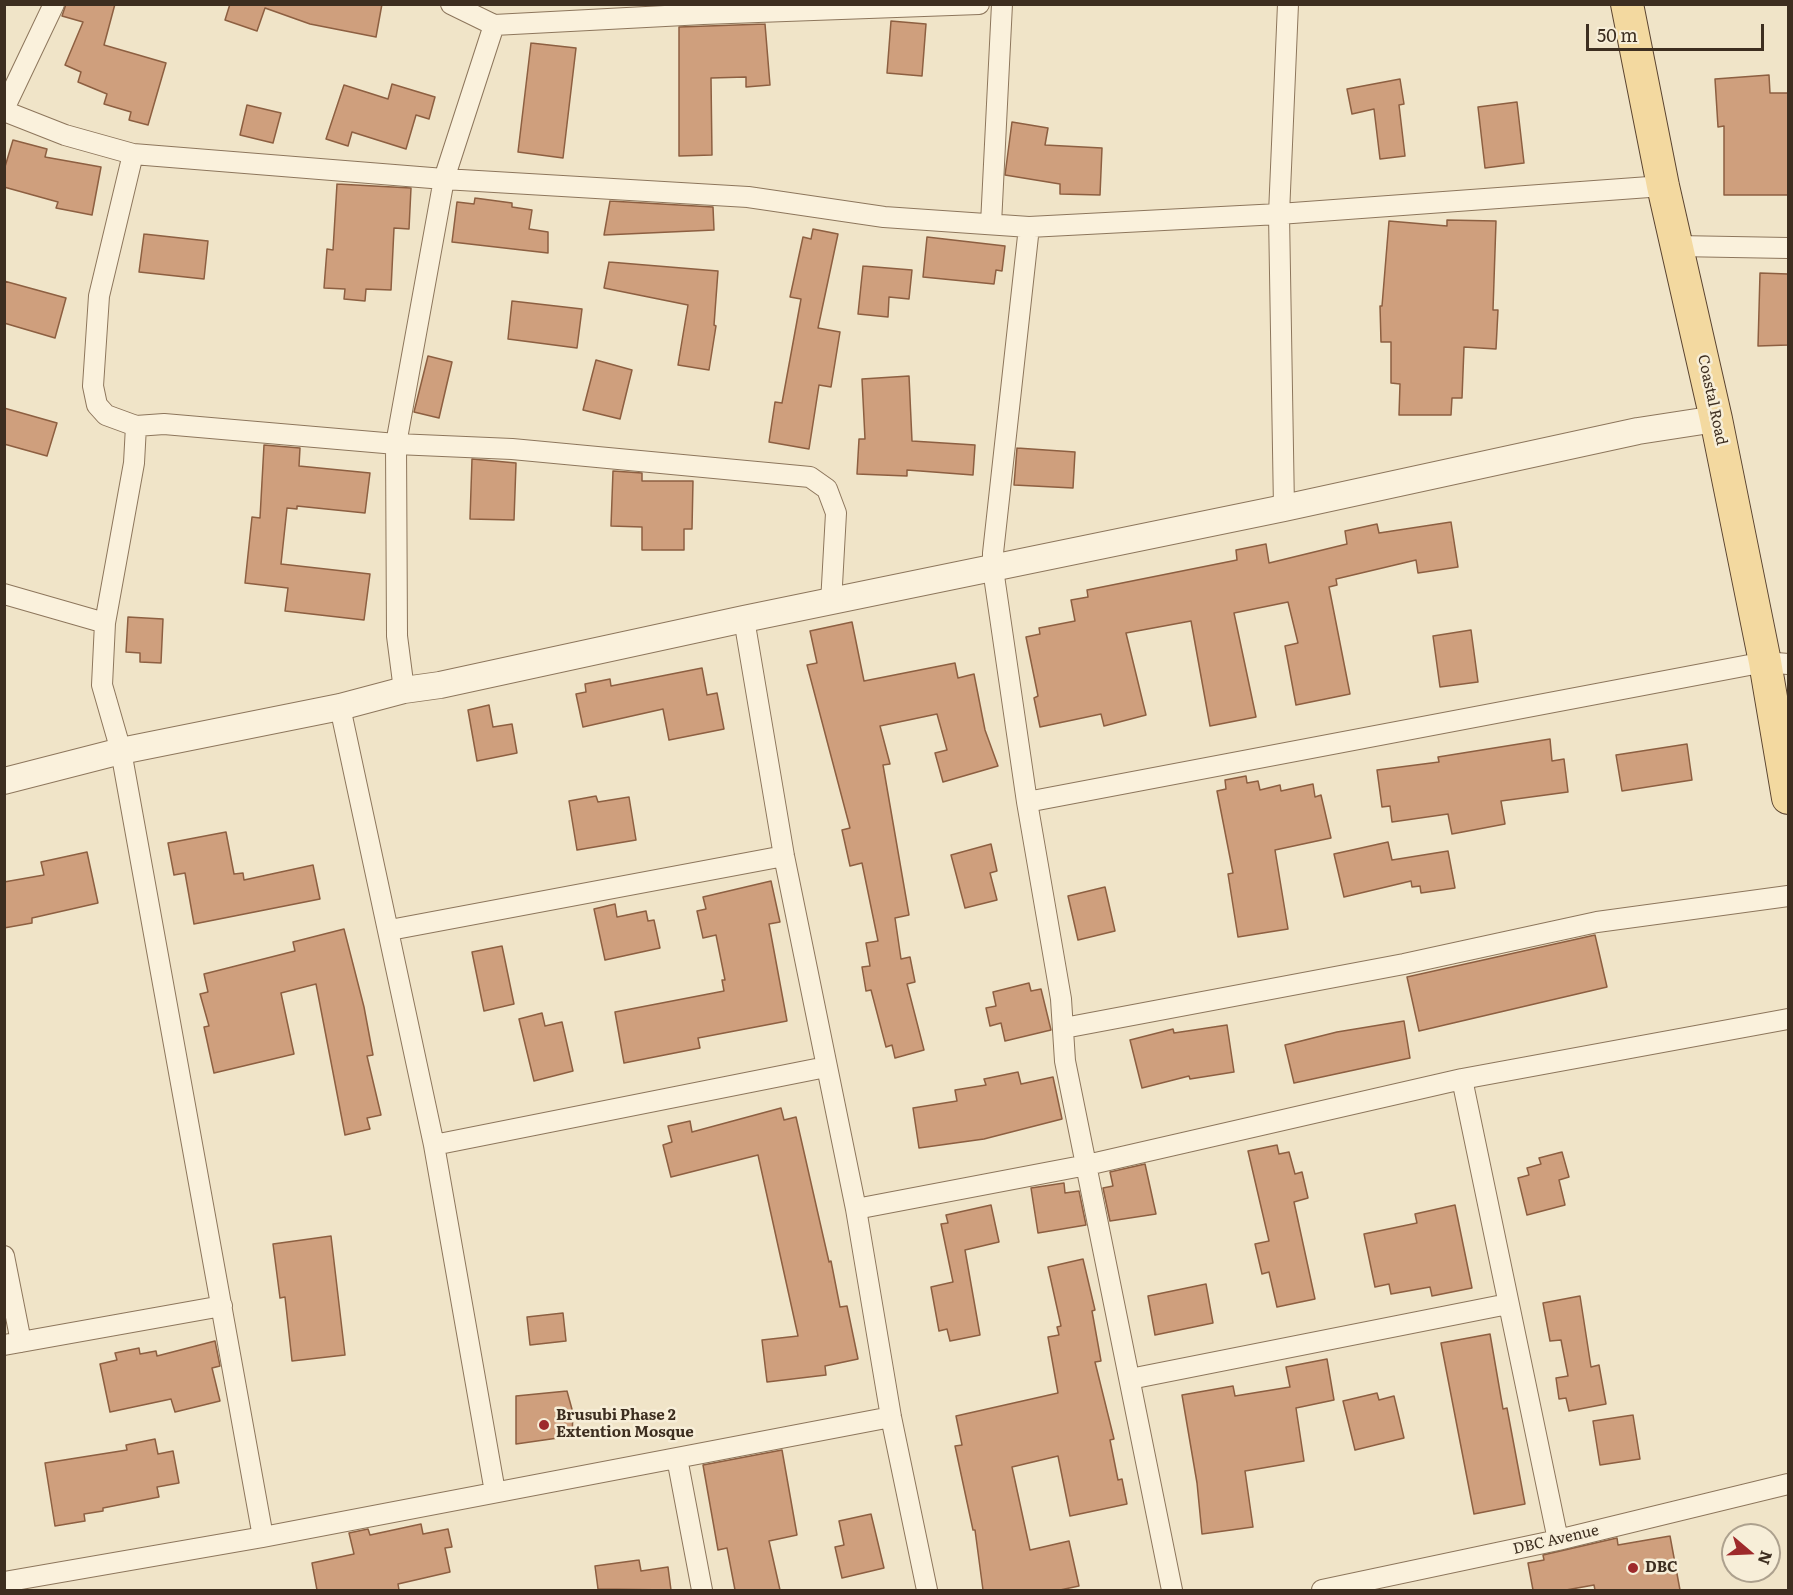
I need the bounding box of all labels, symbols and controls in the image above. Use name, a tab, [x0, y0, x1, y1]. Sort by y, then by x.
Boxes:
scale bar	[1589, 12, 1768, 50]
text: 50 m	[1597, 21, 1638, 48]
street label: Coastal Road	[1694, 353, 1730, 447]
place label: Brusubi Phase 2 Extention Mosque	[556, 1407, 694, 1442]
marker: Brusubi Phase 2 Extention Mosque	[537, 1418, 551, 1432]
street label: DBC Avenue	[1511, 1521, 1601, 1559]
north arrow	[1721, 1523, 1781, 1583]
text: N	[1753, 1548, 1780, 1568]
place label: DBC	[1645, 1559, 1678, 1577]
marker: DBC	[1626, 1561, 1640, 1575]

